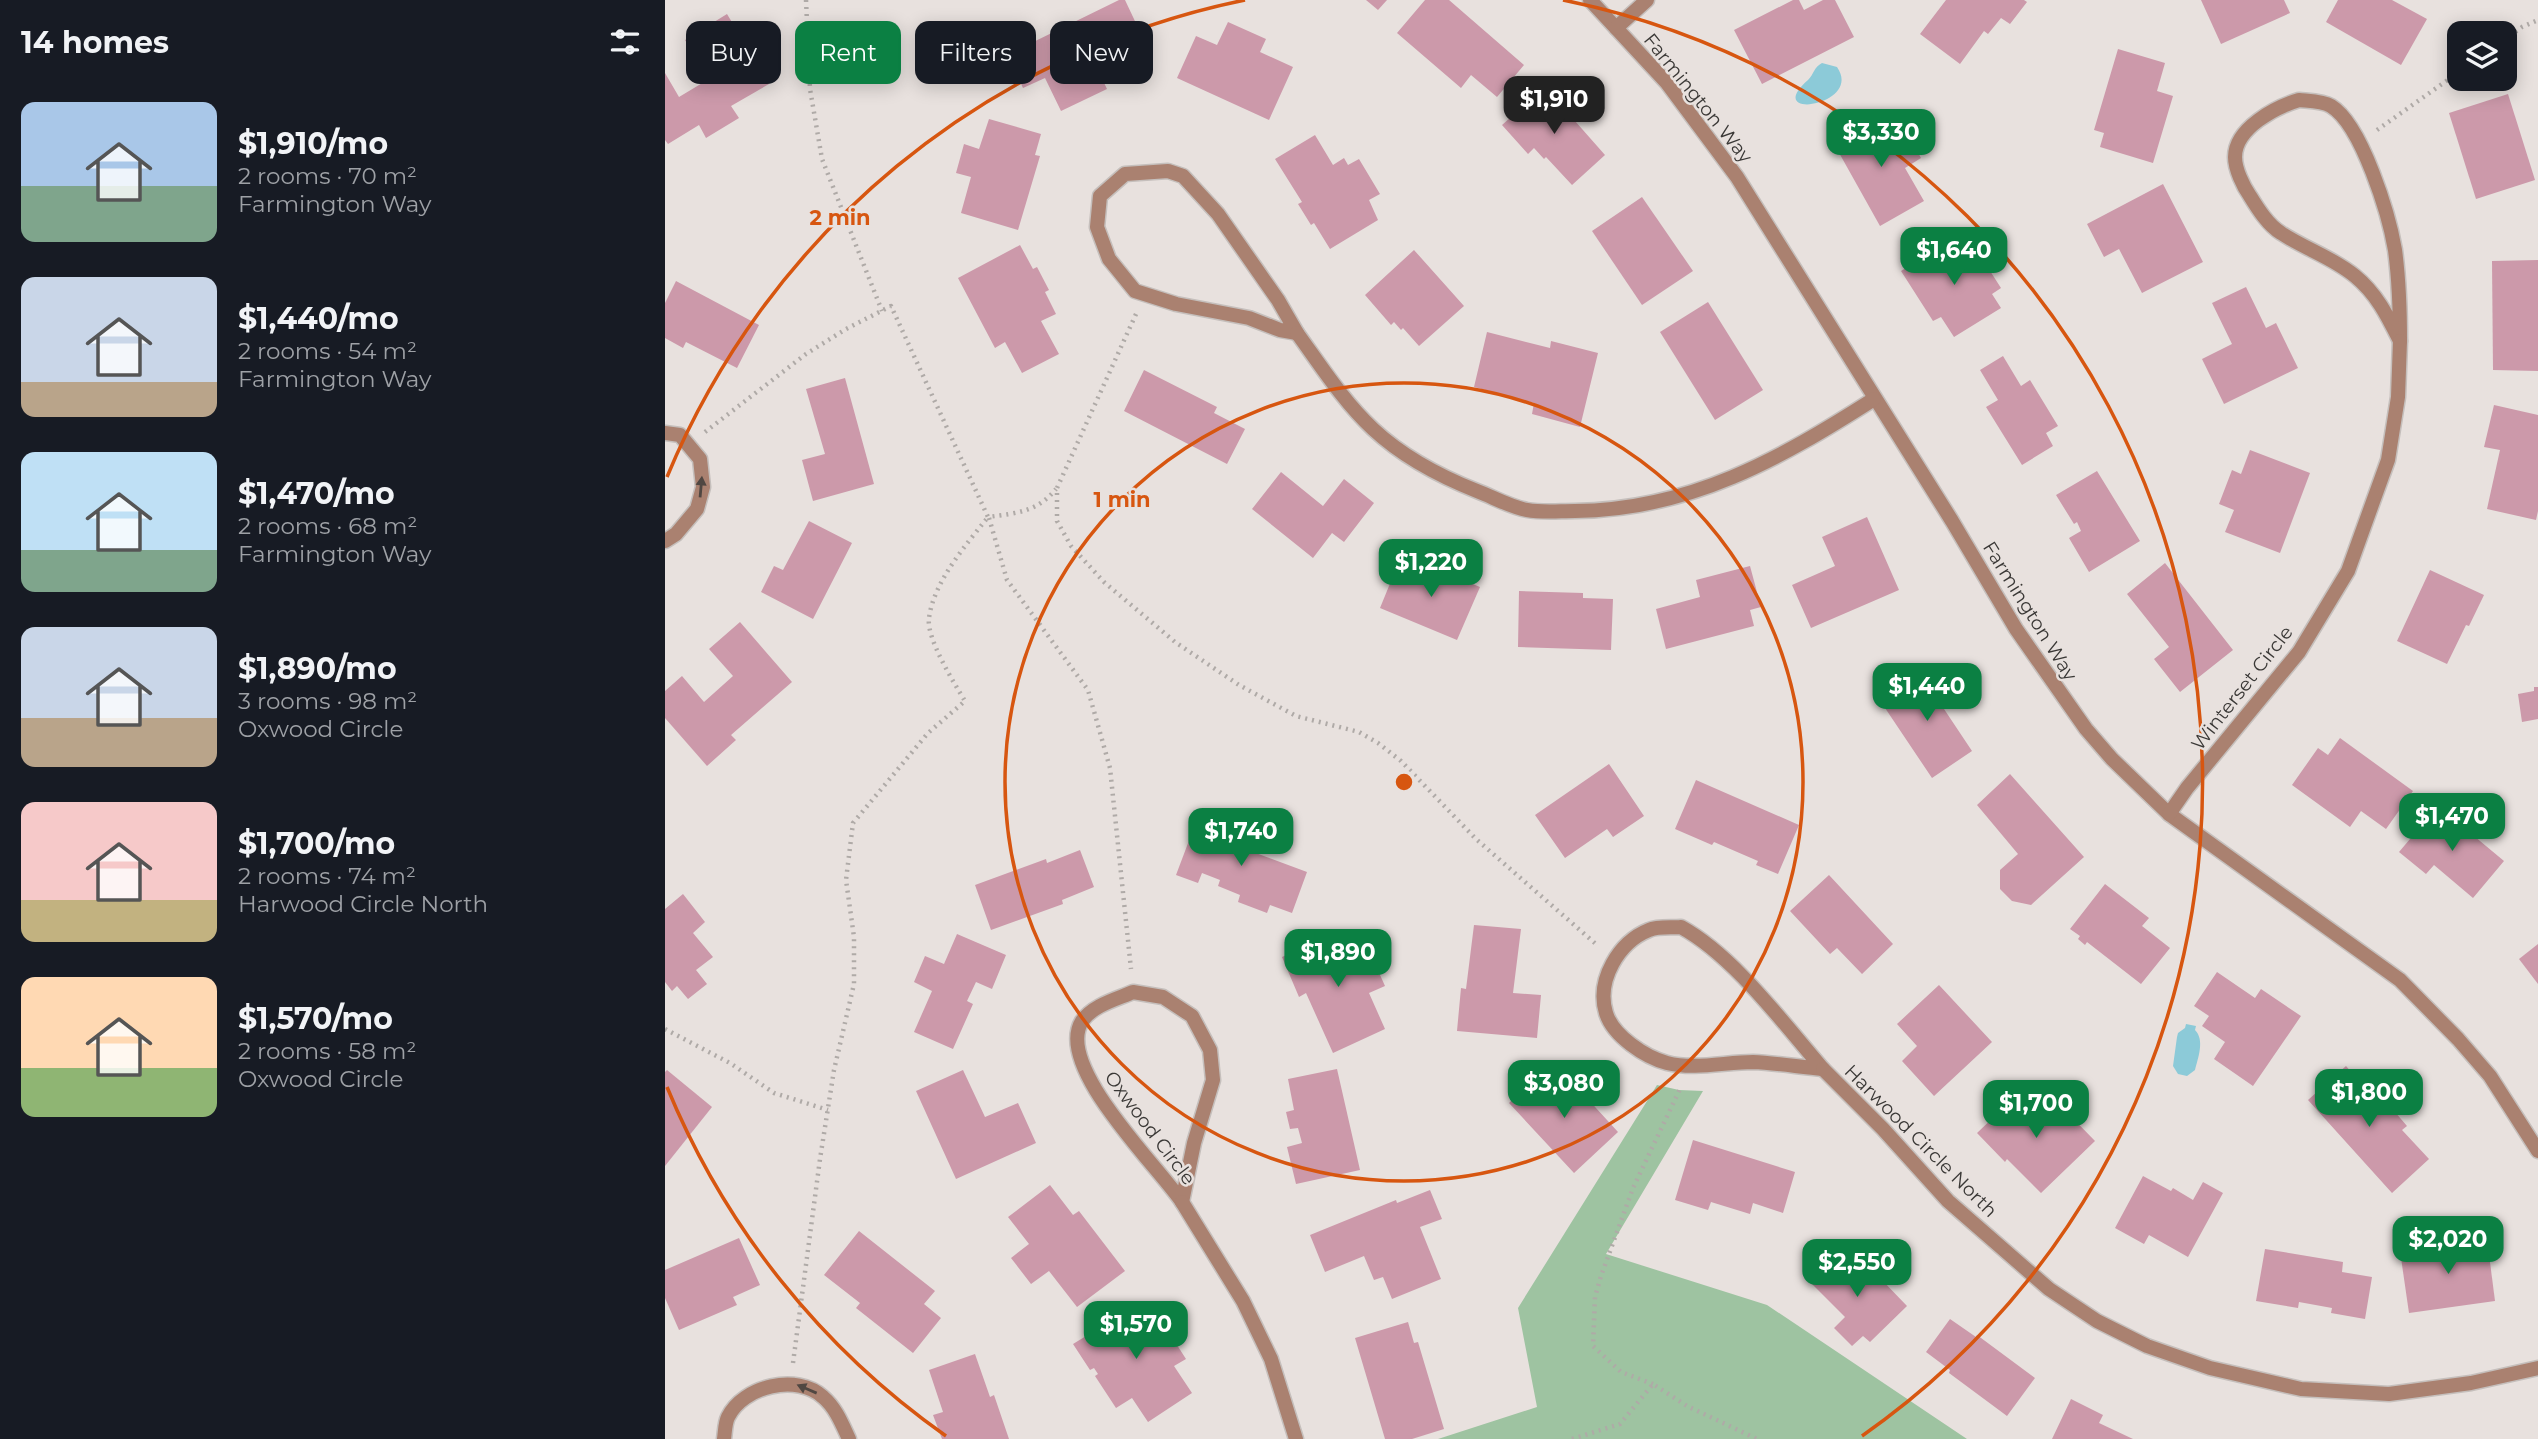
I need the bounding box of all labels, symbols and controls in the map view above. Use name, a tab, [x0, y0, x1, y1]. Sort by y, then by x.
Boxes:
chip: Buy	[686, 21, 781, 84]
chip: Rent	[795, 21, 901, 84]
chip: Filters	[915, 21, 1036, 84]
chip: New	[1050, 21, 1153, 84]
map controls	[2447, 21, 2517, 91]
button: layers	[2447, 21, 2517, 91]
icon: filters	[606, 23, 644, 61]
text: 14 homes	[21, 24, 169, 61]
street label: Farmington Way	[1639, 29, 1758, 168]
pin: $1,910	[1497, 76, 1611, 136]
text: $1,910	[1520, 85, 1588, 113]
pin: $3,330	[1824, 110, 1938, 169]
text: $3,330	[1842, 118, 1920, 146]
text: $1,910/mo	[238, 125, 388, 162]
icon: home	[77, 130, 161, 214]
text: 2 rooms · 70 m²	[238, 162, 417, 190]
text: Farmington Way	[238, 190, 431, 218]
text: 2 min	[809, 205, 871, 230]
pin: $1,640	[1897, 228, 2011, 287]
text: $1,640	[1916, 236, 1992, 264]
text: $1,440/mo	[238, 300, 399, 337]
icon: home	[77, 305, 161, 389]
text: 2 rooms · 54 m²	[238, 337, 417, 365]
text: Farmington Way	[238, 365, 431, 393]
text: $1,470/mo	[238, 475, 395, 512]
one-way arrow	[696, 476, 707, 498]
icon: home	[77, 480, 161, 564]
text: 1 min	[1093, 487, 1151, 512]
text: 2 rooms · 68 m²	[238, 512, 417, 540]
street label: Farmington Way	[1978, 537, 2082, 685]
text: Farmington Way	[238, 540, 431, 568]
pin: $1,220	[1374, 540, 1488, 599]
text: $1,220	[1395, 548, 1467, 576]
street label: Winterset Circle	[2186, 621, 2298, 755]
text: $1,890/mo	[238, 650, 397, 687]
icon: home	[77, 655, 161, 739]
pin: $1,440	[1870, 664, 1984, 723]
text: $1,440	[1889, 672, 1965, 700]
text: 3 rooms · 98 m²	[238, 687, 417, 715]
text: Oxwood Circle	[238, 715, 403, 743]
centre of rings	[1392, 770, 1416, 794]
pin: $1,470	[2395, 794, 2509, 853]
text: $1,470	[2415, 802, 2489, 830]
pin: $1,740	[1184, 808, 1298, 868]
text: $1,740	[1204, 817, 1278, 845]
text: $1,700/mo	[238, 825, 395, 862]
icon: home	[77, 830, 161, 914]
text: 2 rooms · 74 m²	[238, 862, 416, 890]
text: Harwood Circle North	[238, 890, 488, 918]
pin: $1,890	[1281, 930, 1395, 989]
text: $1,890	[1300, 938, 1376, 966]
text: $1,570/mo	[238, 1000, 393, 1037]
icon: home	[77, 1005, 161, 1089]
text: 2 rooms · 58 m²	[238, 1037, 416, 1065]
pin: $3,080	[1507, 1060, 1621, 1120]
street label: Harwood Circle North	[1840, 1060, 2002, 1222]
text: Oxwood Circle	[238, 1065, 403, 1093]
street label: Oxwood Circle	[1100, 1066, 1200, 1190]
text: $3,080	[1524, 1069, 1604, 1097]
pin: $1,800	[2312, 1070, 2426, 1129]
text: $1,800	[2331, 1078, 2407, 1106]
pin: $1,700	[1979, 1080, 2093, 1140]
text: $1,700	[1999, 1089, 2073, 1117]
pin: $2,020	[2391, 1216, 2505, 1276]
text: $2,020	[2409, 1225, 2487, 1253]
pin: $2,550	[1800, 1240, 1914, 1299]
text: $2,550	[1818, 1248, 1896, 1276]
pin: $1,570	[1079, 1302, 1193, 1361]
text: $1,570	[1100, 1310, 1172, 1338]
one-way arrow	[797, 1383, 817, 1395]

